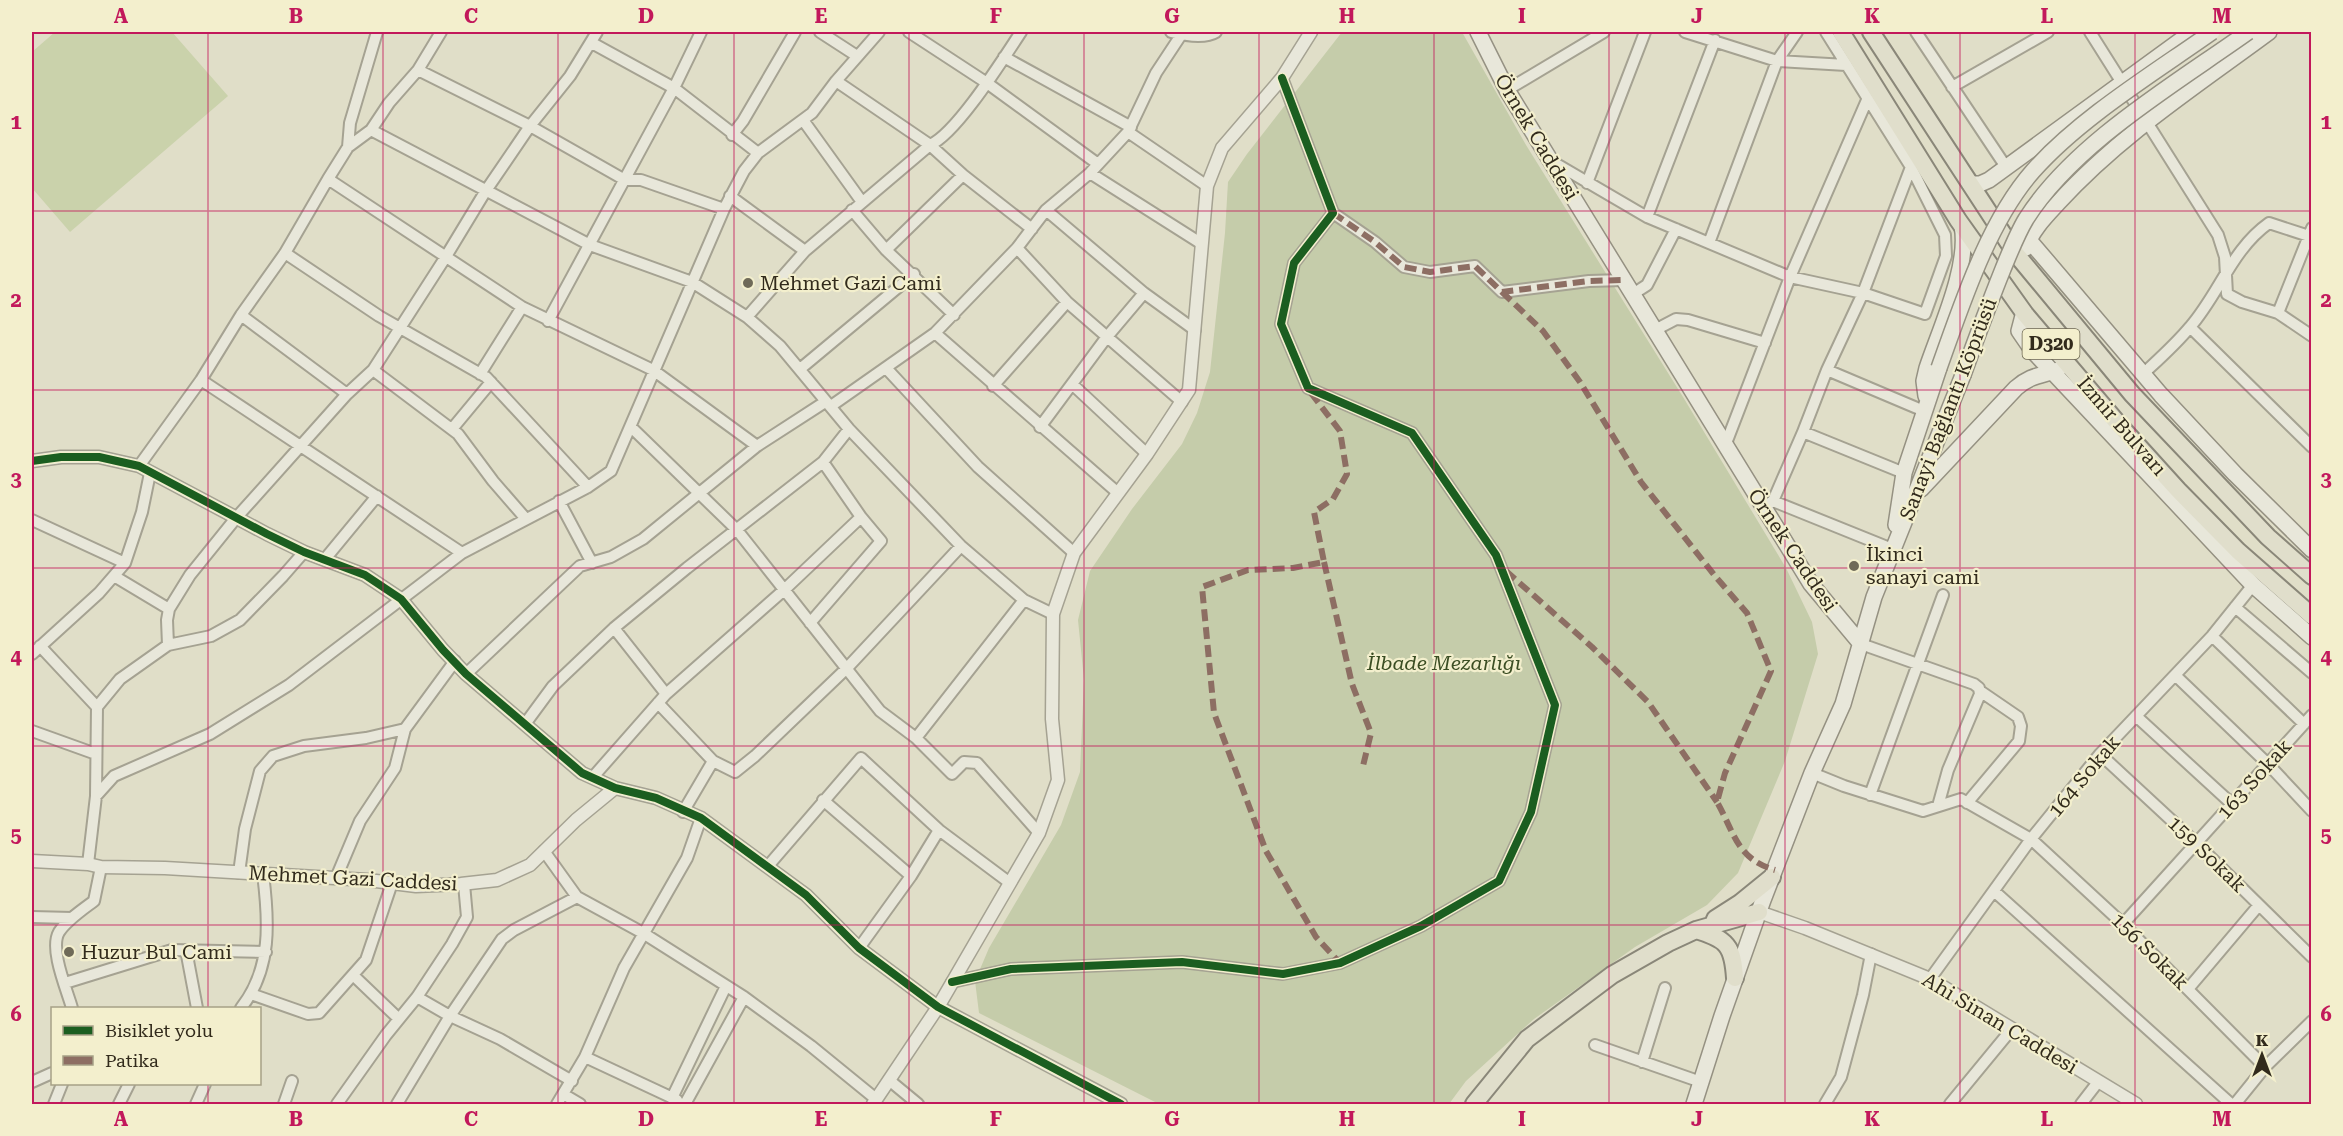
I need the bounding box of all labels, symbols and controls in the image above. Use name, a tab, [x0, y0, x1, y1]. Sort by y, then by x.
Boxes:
text: A	[114, 4, 129, 28]
text: B	[289, 4, 303, 28]
text: C	[464, 4, 478, 28]
text: D	[638, 4, 654, 28]
text: E	[815, 4, 828, 28]
text: F	[990, 4, 1002, 28]
text: G	[1164, 4, 1180, 28]
text: H	[1339, 4, 1355, 28]
text: I	[1518, 4, 1526, 28]
text: J	[1691, 4, 1703, 28]
text: K	[1864, 4, 1880, 28]
text: L	[2041, 4, 2054, 28]
text: M	[2212, 4, 2232, 28]
street label: Örnek Caddesi	[1490, 70, 1584, 204]
text: 1	[10, 110, 22, 134]
text: 1	[2320, 110, 2332, 134]
place label: Mehmet Gazi Cami	[760, 271, 942, 295]
marker: Mehmet Gazi Cami	[741, 276, 755, 290]
text: 2	[10, 288, 22, 312]
text: 2	[2320, 288, 2332, 312]
street label: Sanayi Bağlantı Köprüsü	[1894, 294, 2002, 524]
road number: D320	[2022, 329, 2080, 359]
street label: İzmir Bulvarı	[2073, 372, 2171, 480]
text: 3	[10, 467, 22, 491]
text: 3	[2320, 467, 2332, 491]
street label: Örnek Caddesi	[1743, 484, 1843, 616]
place label: İkinci sanayi cami	[1866, 542, 1979, 589]
marker: İkinci sanayi cami	[1847, 559, 1861, 573]
text: 4	[10, 645, 22, 669]
text: 4	[2320, 645, 2332, 669]
park label: İlbade Mezarlığı	[1366, 651, 1521, 675]
street label: 164 Sokak	[2043, 730, 2125, 822]
street label: 163 Sokak	[2212, 734, 2296, 824]
street label: 159 Sokak	[2163, 811, 2251, 897]
text: 5	[10, 823, 22, 847]
text: 5	[2320, 823, 2332, 847]
street label: Mehmet Gazi Caddesi	[248, 861, 458, 895]
street label: 156 Sokak	[2106, 907, 2194, 995]
place label: Huzur Bul Cami	[81, 940, 232, 964]
marker: Huzur Bul Cami	[62, 945, 76, 959]
street label: Ahi Sinan Caddesi	[1918, 967, 2082, 1079]
text: 6	[10, 1002, 22, 1026]
text: 6	[2320, 1002, 2332, 1026]
legend	[51, 1007, 261, 1085]
text: Bisiklet yolu	[105, 1020, 213, 1041]
north arrow	[2232, 1025, 2292, 1085]
text: K	[2256, 1031, 2269, 1050]
text: Patika	[105, 1050, 159, 1071]
text: A	[114, 1107, 129, 1131]
text: B	[289, 1107, 303, 1131]
text: C	[464, 1107, 478, 1131]
text: D	[638, 1107, 654, 1131]
text: E	[815, 1107, 828, 1131]
text: F	[990, 1107, 1002, 1131]
text: G	[1164, 1107, 1180, 1131]
text: H	[1339, 1107, 1355, 1131]
text: I	[1518, 1107, 1526, 1131]
text: J	[1691, 1107, 1703, 1131]
text: K	[1864, 1107, 1880, 1131]
text: L	[2041, 1107, 2054, 1131]
text: M	[2212, 1107, 2232, 1131]

